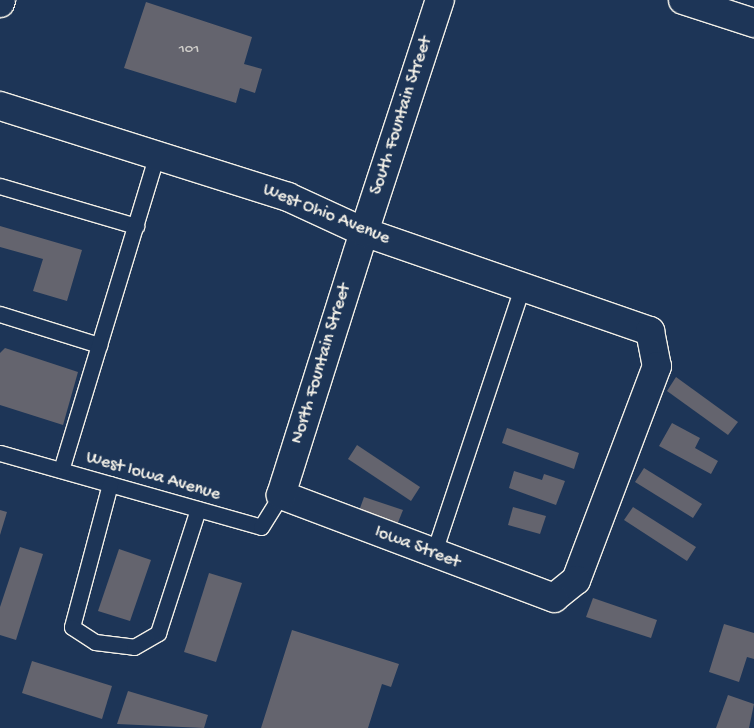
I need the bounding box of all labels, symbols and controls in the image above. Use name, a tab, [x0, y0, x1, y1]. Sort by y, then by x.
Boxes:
street label: South Fountain Street	[366, 34, 438, 198]
house number: 101	[179, 41, 199, 59]
street label: West Ohio Avenue	[259, 180, 393, 250]
street label: North Fountain Street	[287, 281, 357, 447]
street label: West Iowa Avenue	[83, 447, 223, 507]
street label: Iowa Street	[371, 522, 463, 574]

